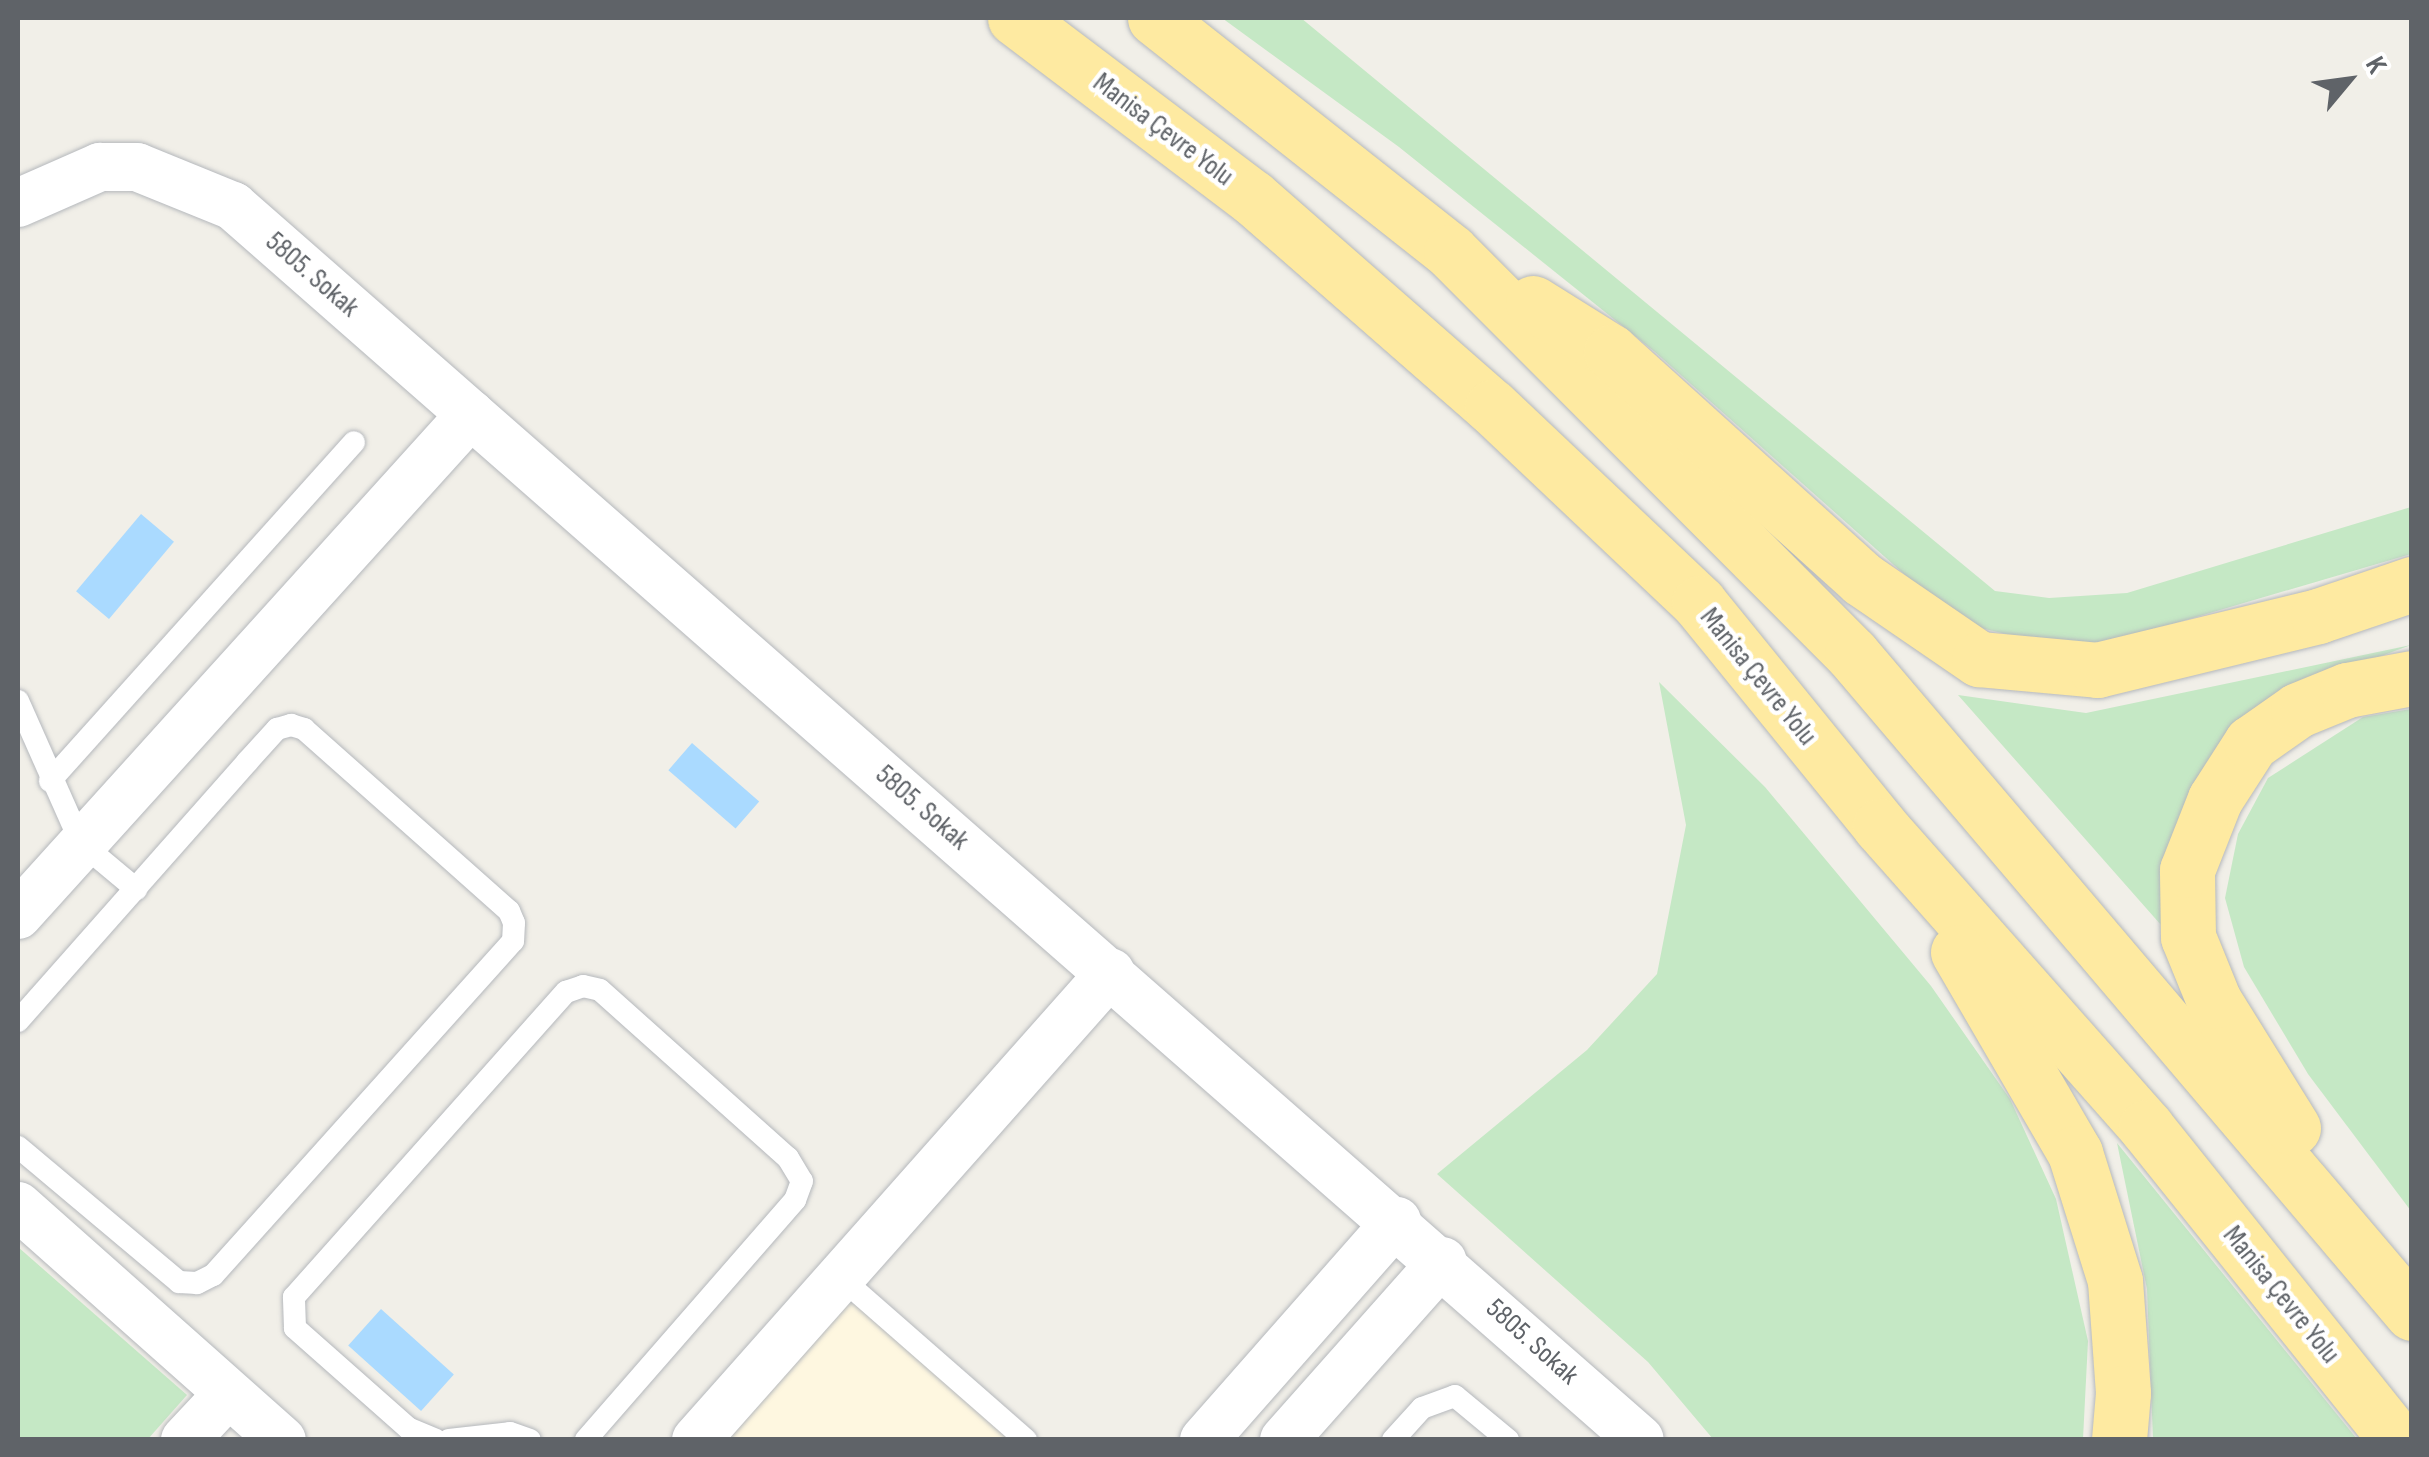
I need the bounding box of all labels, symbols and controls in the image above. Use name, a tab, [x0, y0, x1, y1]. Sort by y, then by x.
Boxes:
north arrow	[2299, 30, 2399, 130]
text: K	[2358, 51, 2393, 79]
street label: Manisa Çevre Yolu	[1086, 66, 1240, 194]
street label: 5805. Sokak	[258, 225, 366, 325]
street label: Manisa Çevre Yolu	[1692, 602, 1824, 752]
street label: 5805. Sokak	[868, 758, 976, 858]
street label: Manisa Çevre Yolu	[2215, 1220, 2347, 1370]
street label: 5805. Sokak	[1479, 1292, 1585, 1392]

